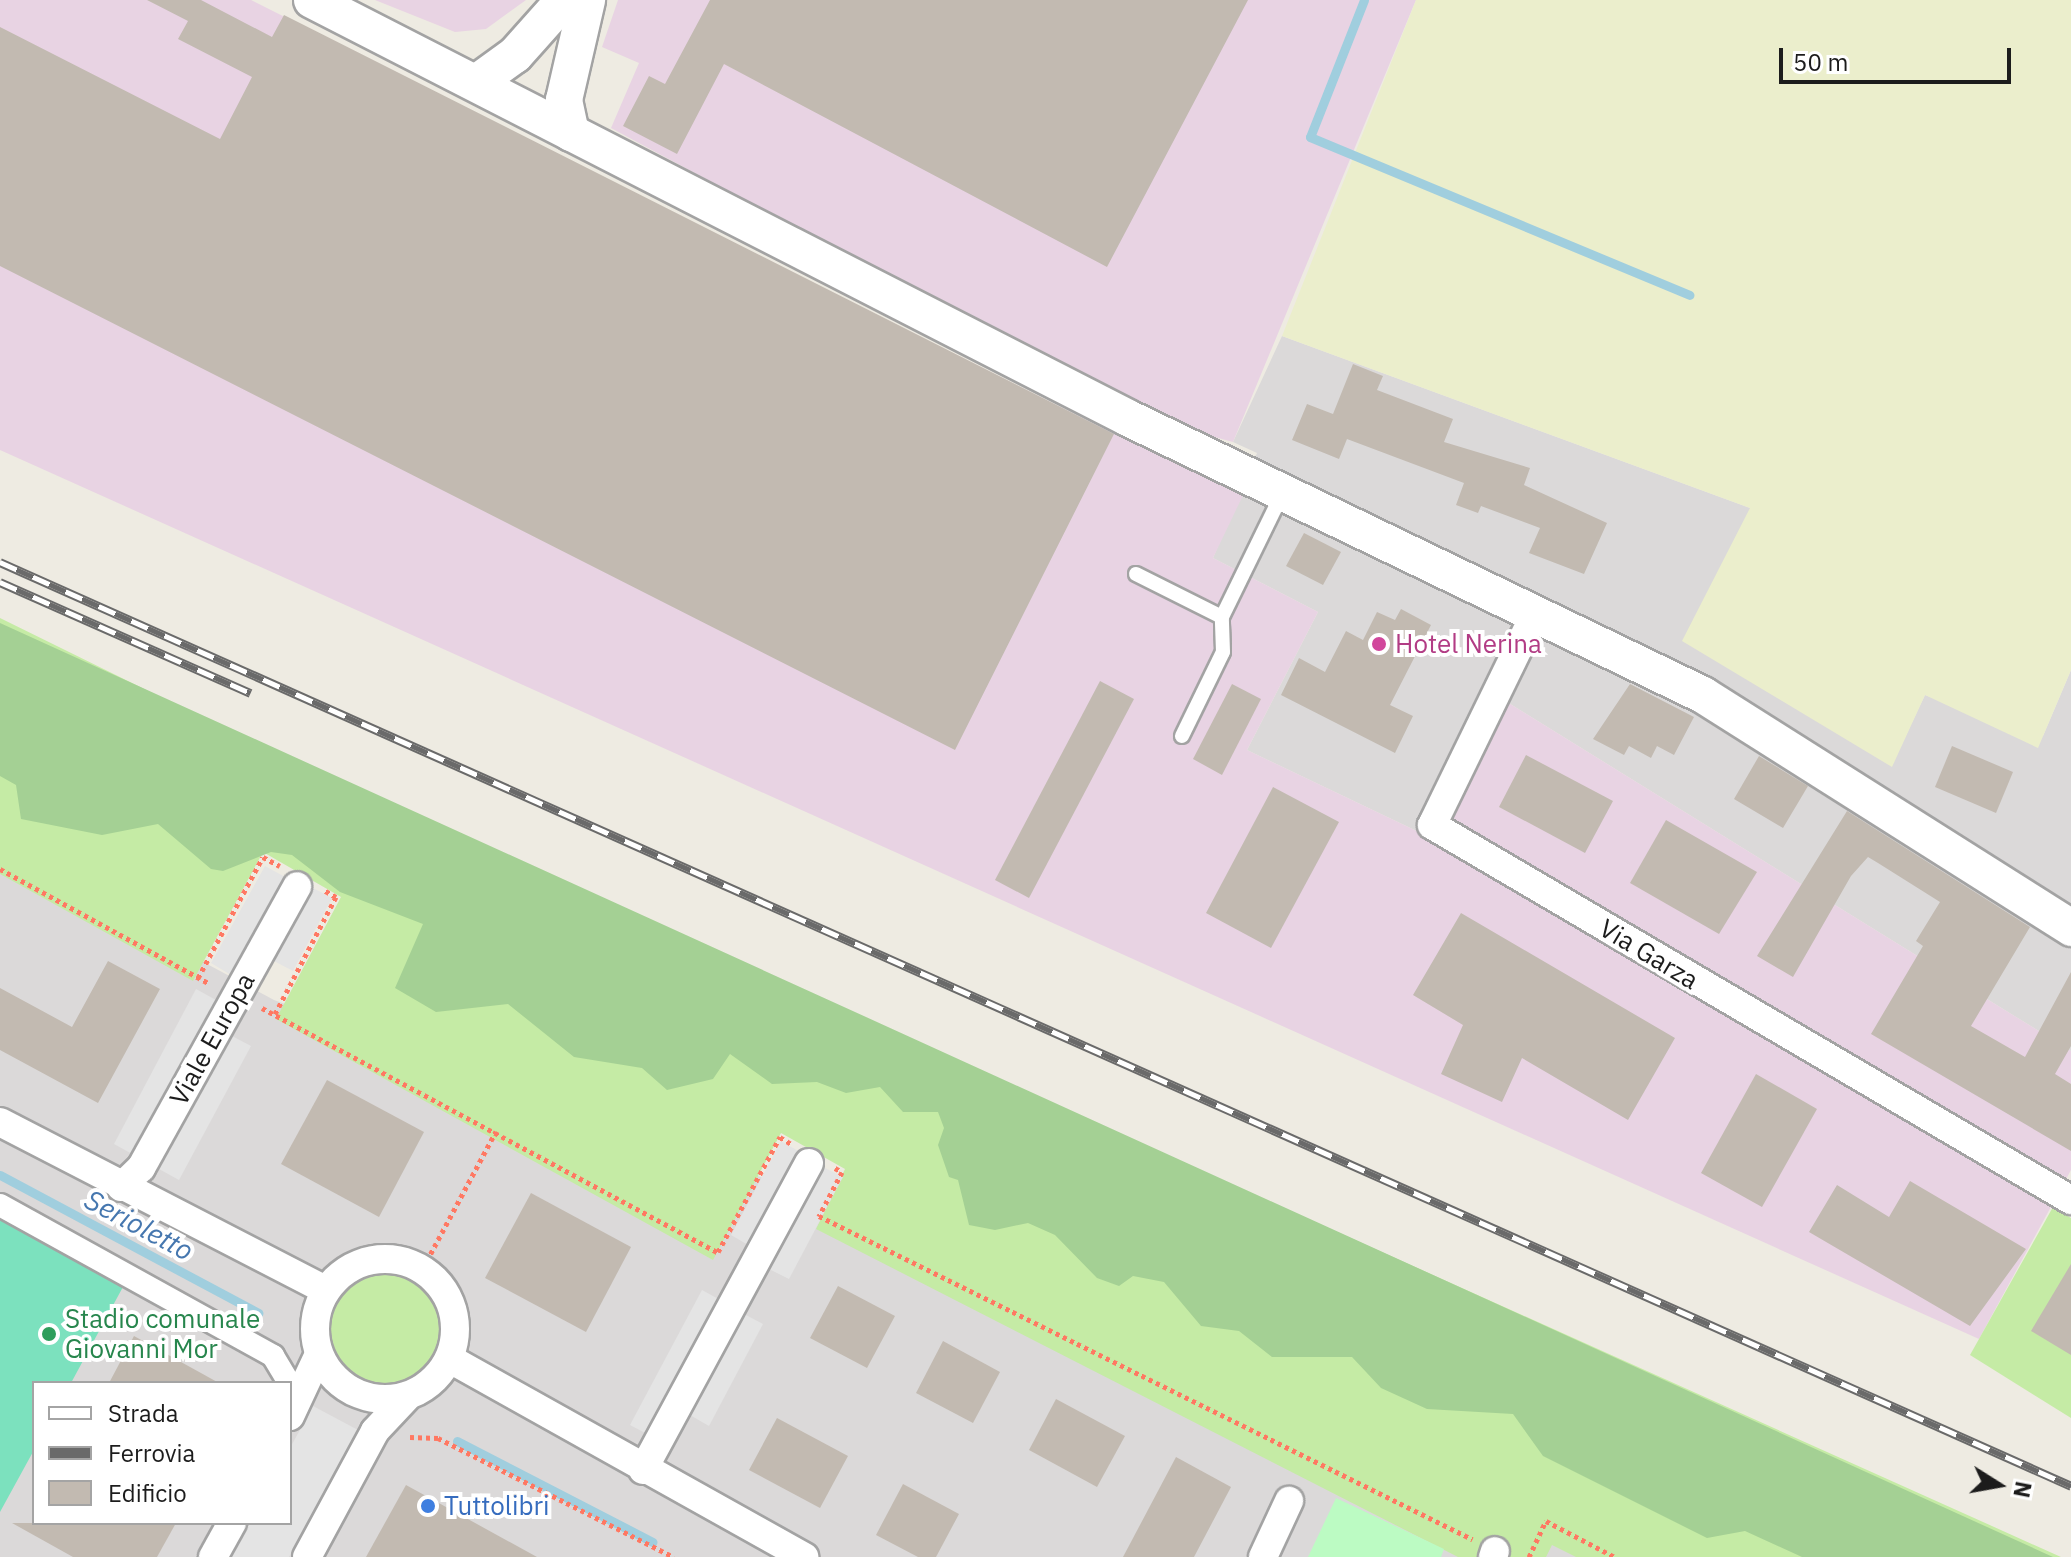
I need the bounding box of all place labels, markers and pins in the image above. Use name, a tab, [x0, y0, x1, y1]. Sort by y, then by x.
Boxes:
place label: Hotel Nerina	[1395, 628, 1542, 660]
marker: Hotel Nerina	[1370, 635, 1388, 653]
place label: Stadio comunale Giovanni Mor	[65, 1303, 260, 1364]
marker: Stadio comunale Giovanni Mor	[40, 1325, 58, 1343]
place label: Tuttolibri	[444, 1490, 550, 1522]
marker: Tuttolibri	[419, 1497, 437, 1515]

